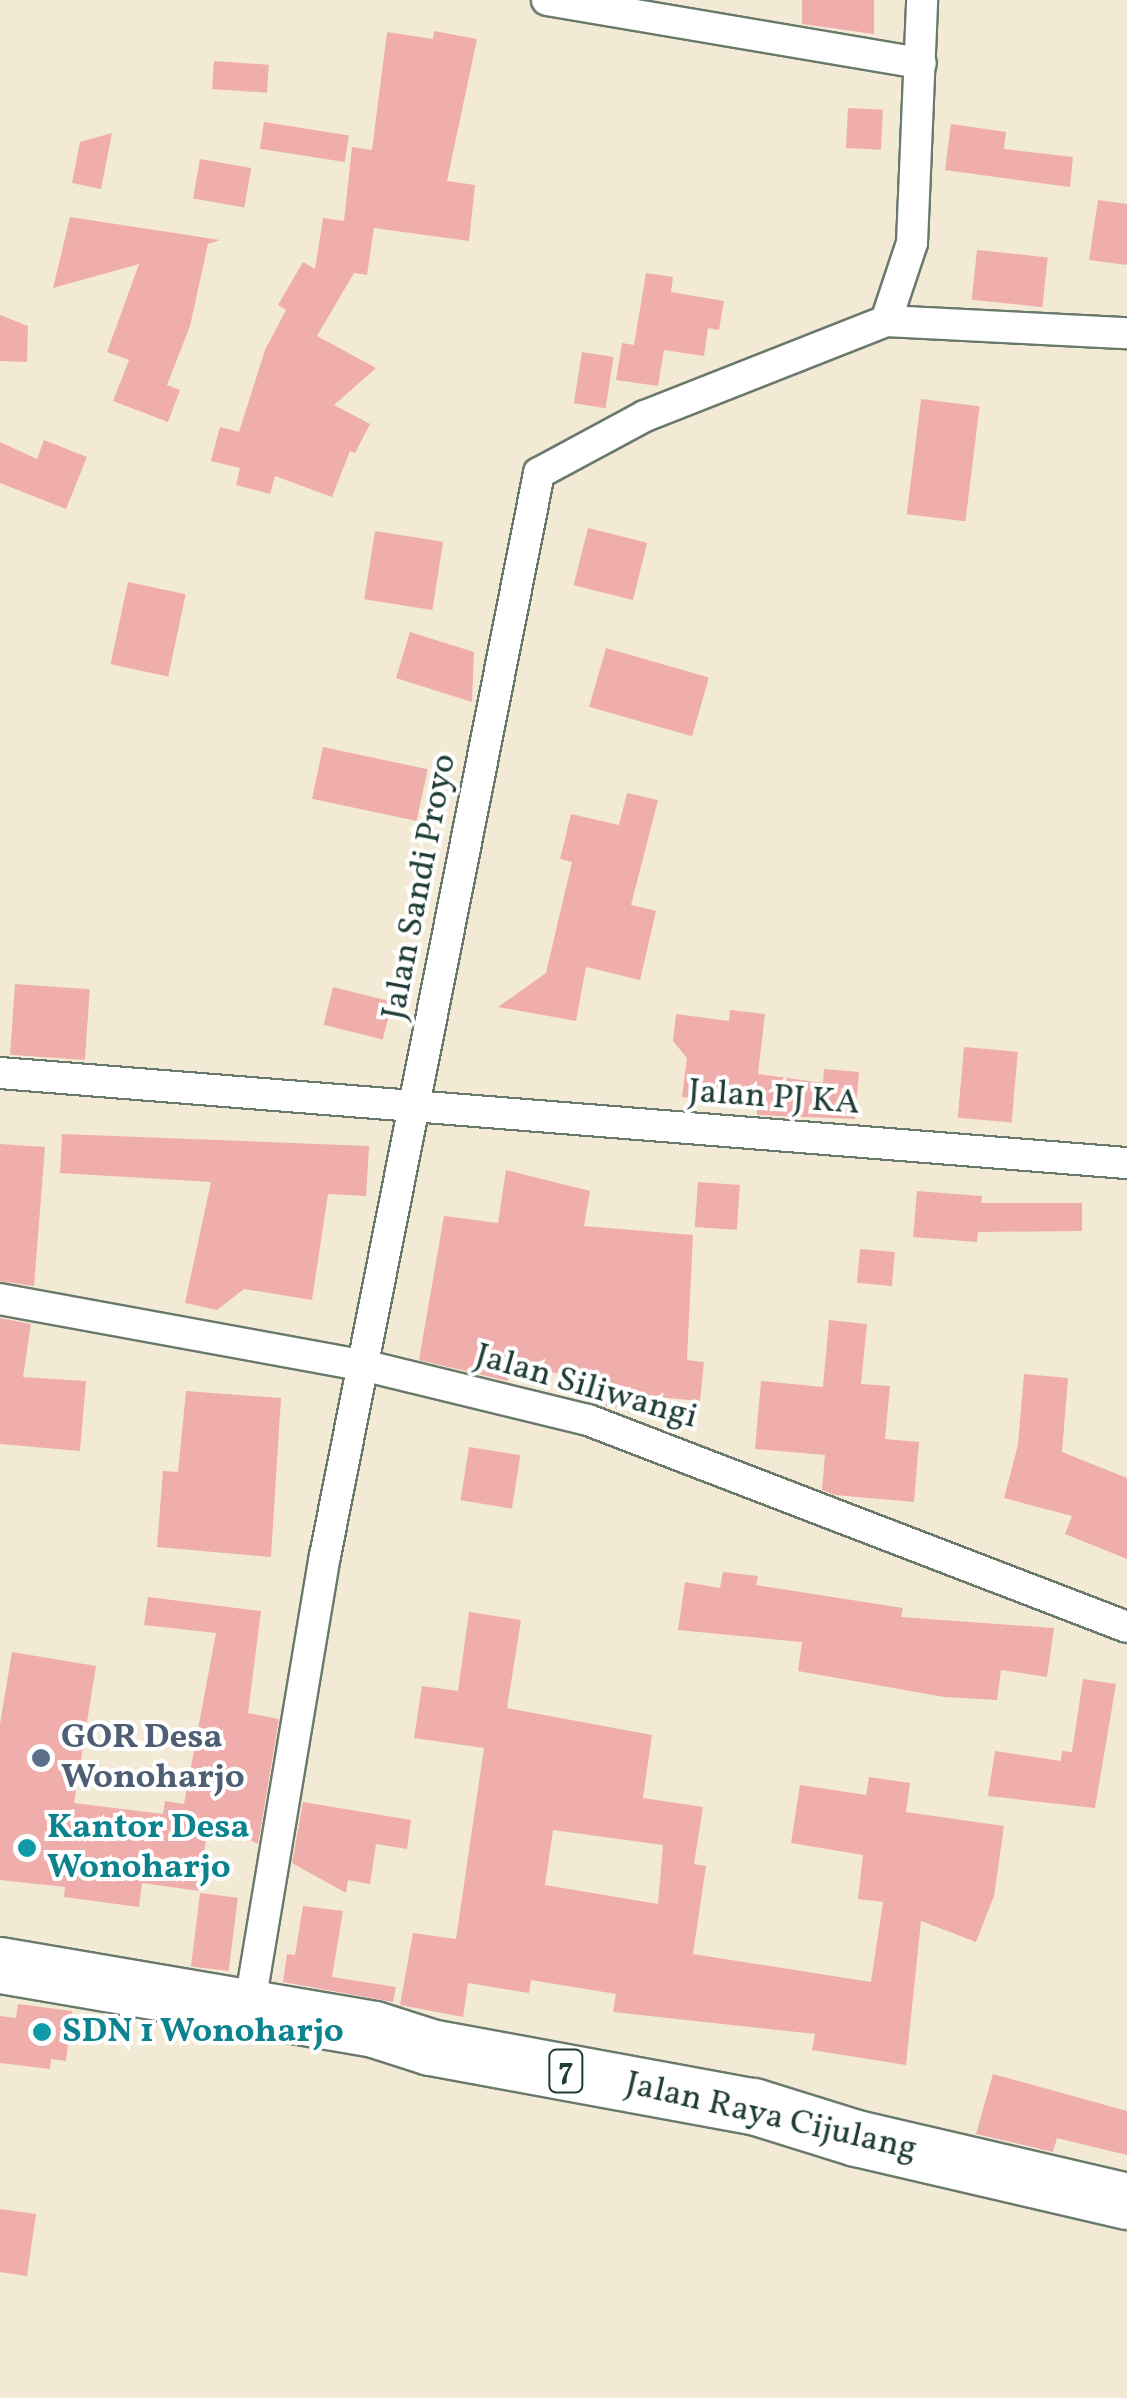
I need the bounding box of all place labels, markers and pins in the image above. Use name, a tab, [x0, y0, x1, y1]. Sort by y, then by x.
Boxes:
place label: GOR Desa Wonoharjo	[61, 1717, 245, 1799]
marker: GOR Desa Wonoharjo	[30, 1747, 52, 1769]
place label: Kantor Desa Wonoharjo	[47, 1807, 250, 1889]
marker: Kantor Desa Wonoharjo	[16, 1837, 38, 1859]
place label: SDN 1 Wonoharjo	[62, 2011, 344, 2053]
marker: SDN 1 Wonoharjo	[31, 2021, 53, 2043]

